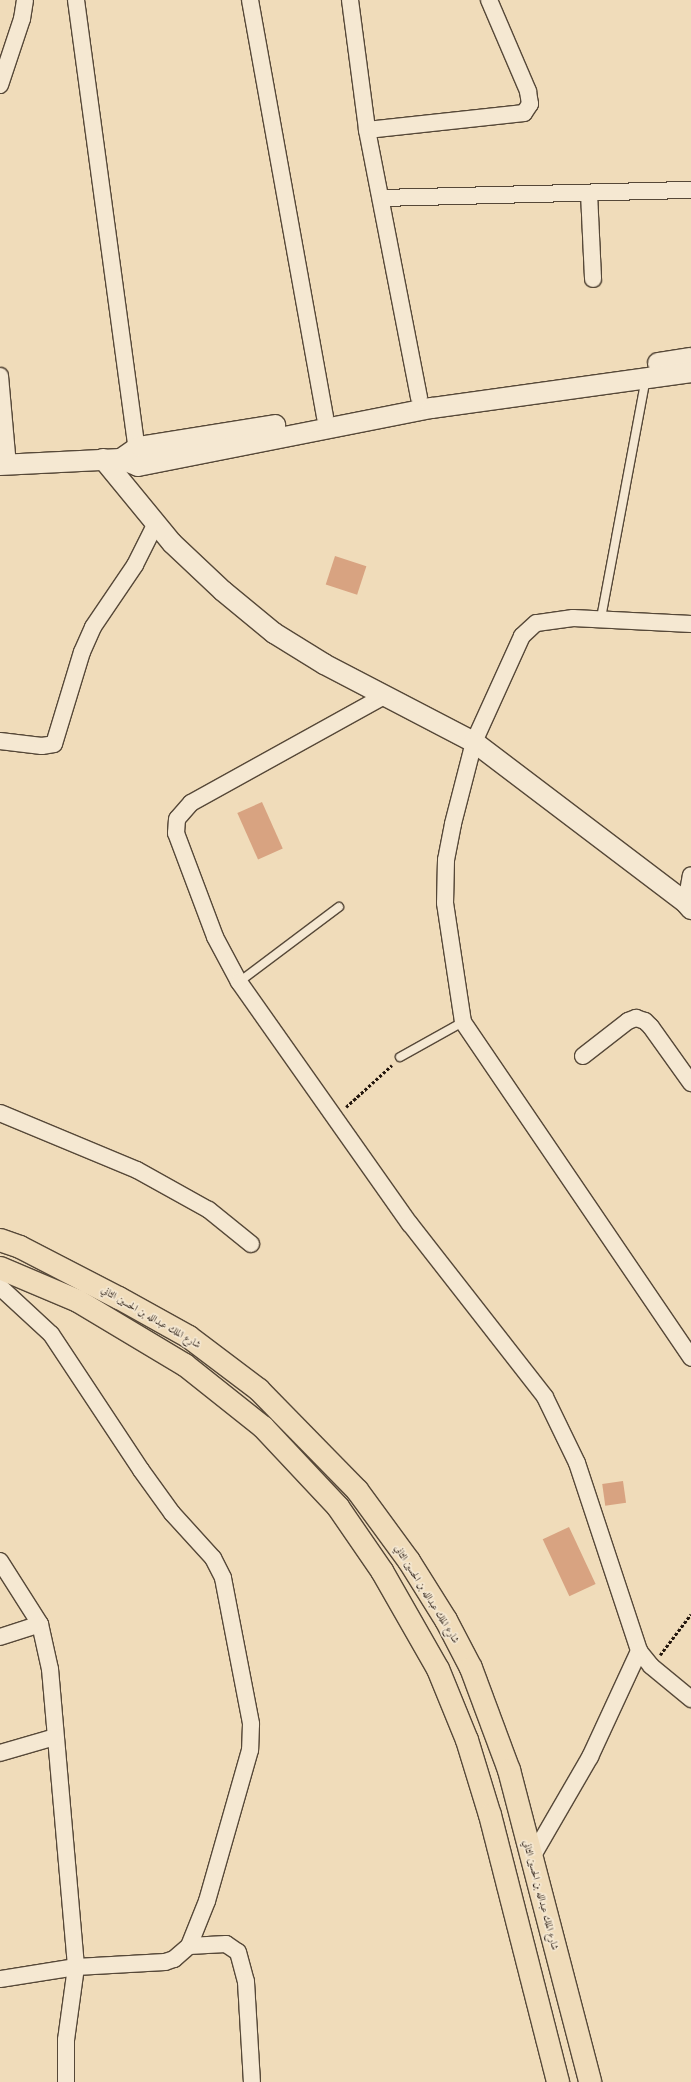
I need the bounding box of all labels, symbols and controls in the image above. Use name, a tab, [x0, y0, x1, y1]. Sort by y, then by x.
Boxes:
street label: شارع الملك عبدالله بن الحسين الثاني	[99, 1284, 203, 1350]
street label: شارع الملك عبدالله بن الحسين الثاني	[392, 1543, 462, 1645]
street label: شارع الملك عبدالله بن الحسين الثاني	[521, 1839, 561, 1951]

